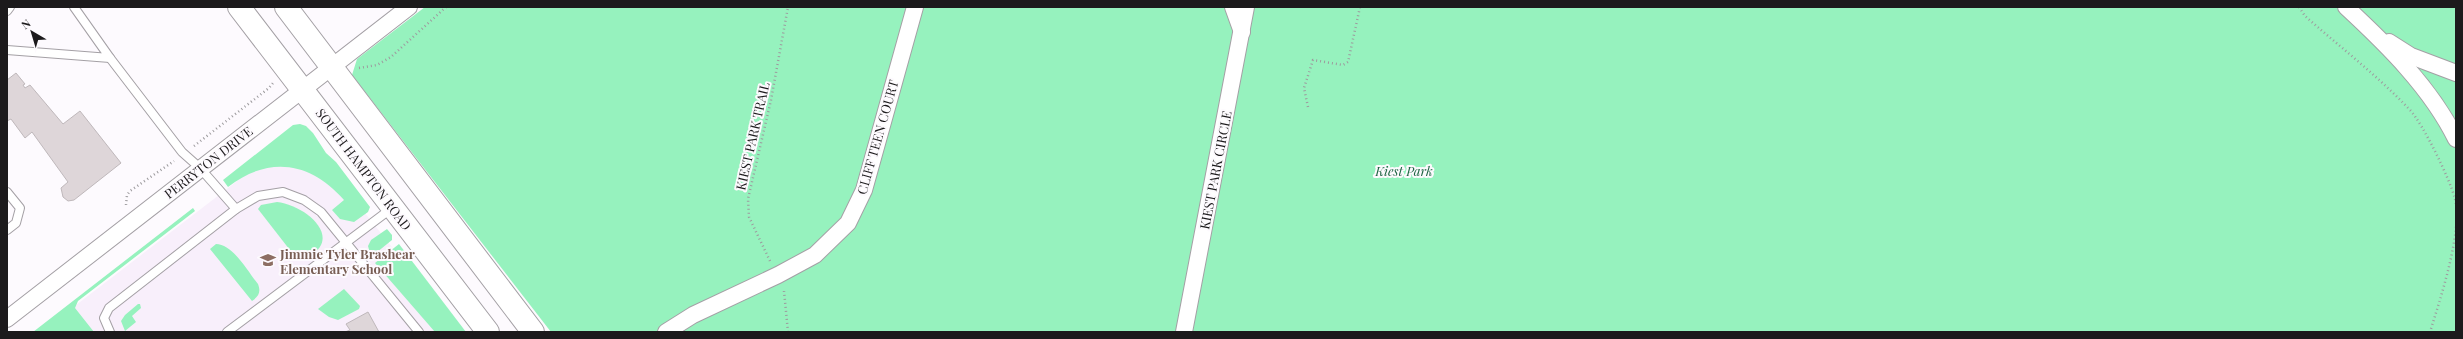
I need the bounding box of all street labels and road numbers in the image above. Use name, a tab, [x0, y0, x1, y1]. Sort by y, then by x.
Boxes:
street label: CLIFF TEEN COURT	[852, 78, 902, 196]
street label: KIEST PARK TRAIL	[731, 80, 773, 192]
street label: SOUTH HAMPTON ROAD	[313, 105, 415, 233]
street label: KIEST PARK CIRCLE	[1195, 109, 1235, 231]
street label: PERRYTON DRIVE	[160, 122, 256, 202]

